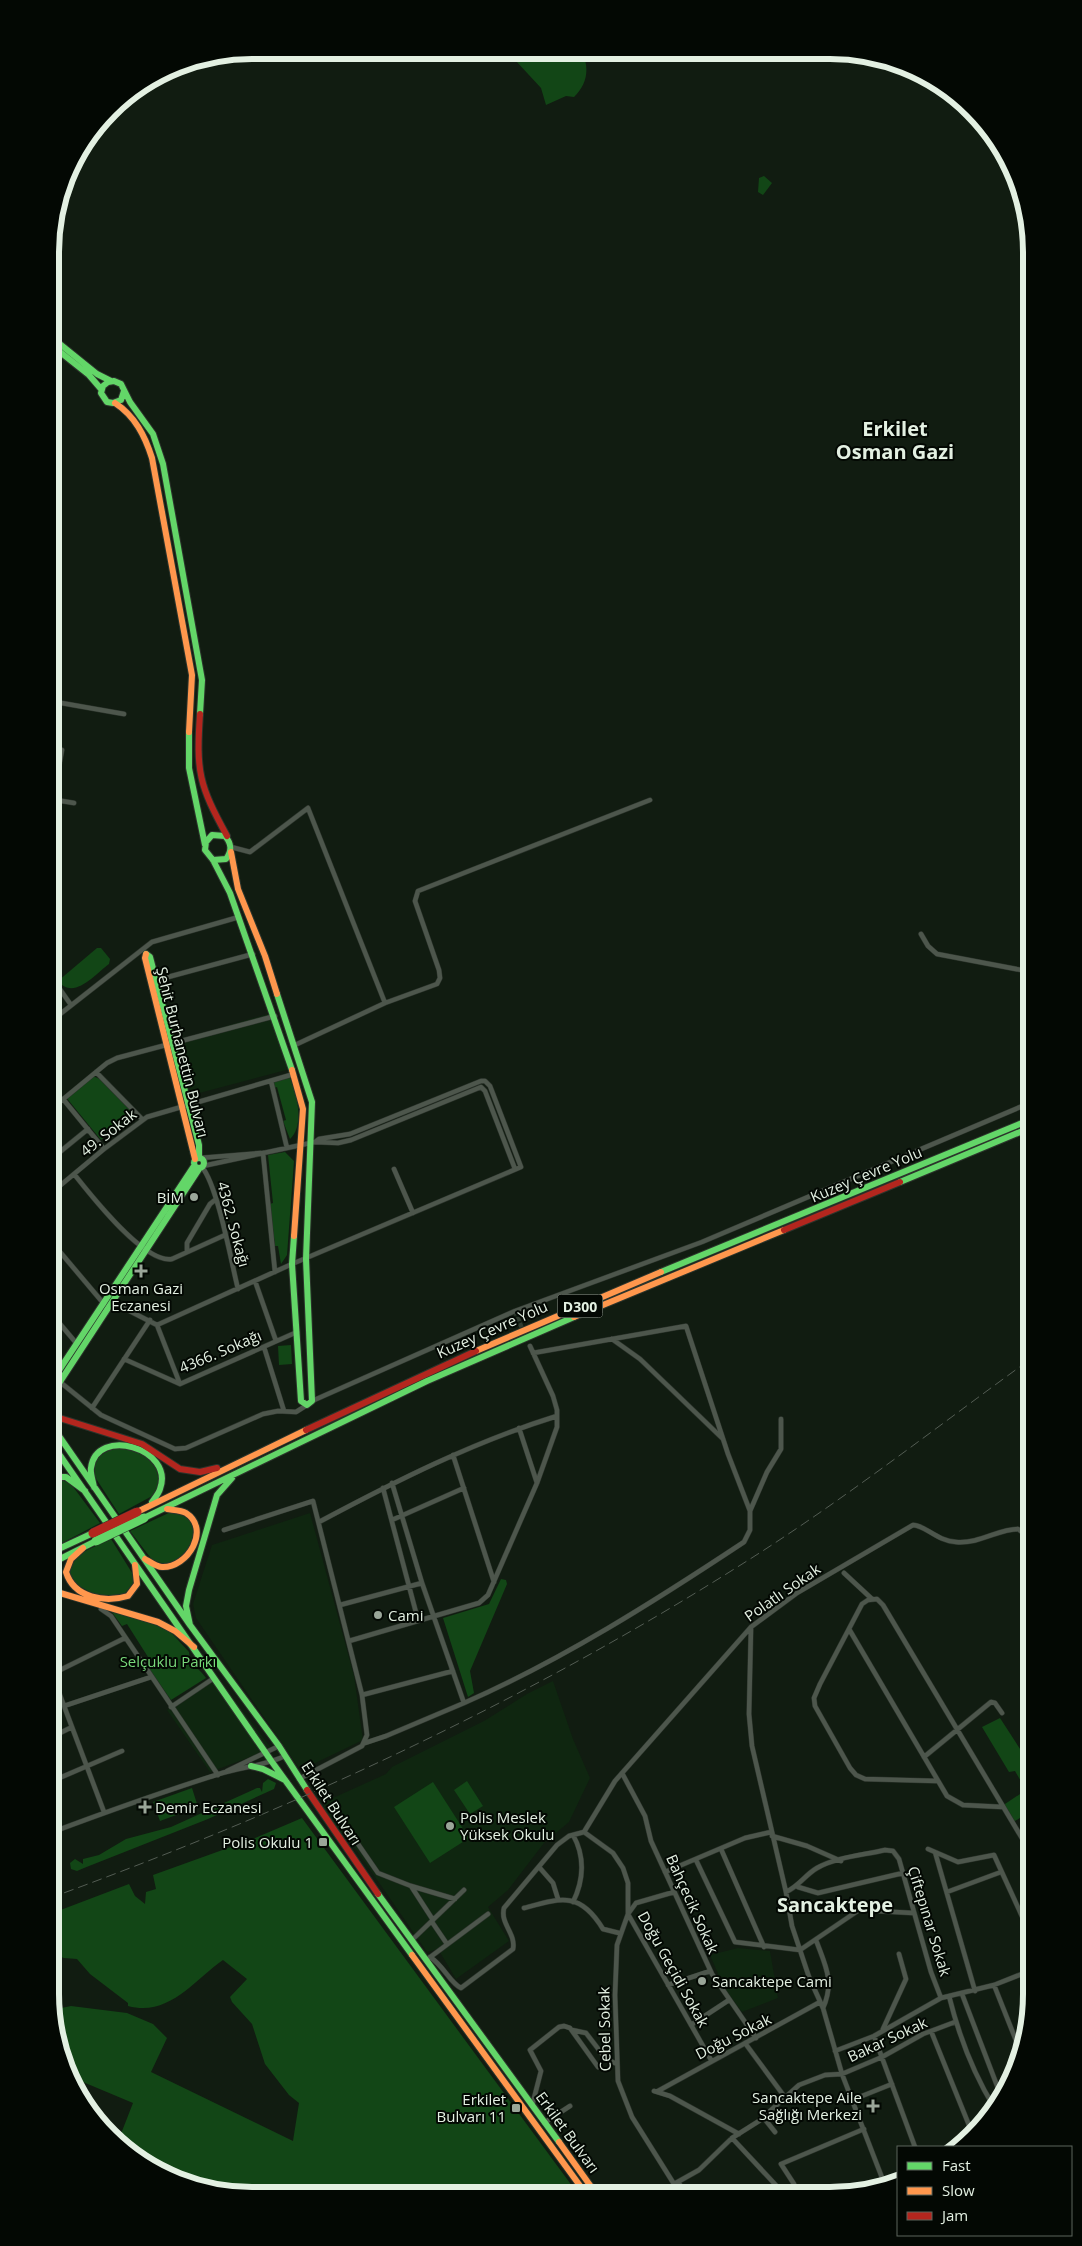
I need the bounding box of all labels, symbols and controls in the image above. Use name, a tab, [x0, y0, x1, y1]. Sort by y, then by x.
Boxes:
district label: Erkilet Osman Gazi	[836, 415, 954, 465]
street label: Şehit Burhanettin Bulvarı	[152, 965, 214, 1139]
street label: 49. Sokak	[76, 1104, 140, 1160]
street label: Kuzey Çevre Yolu	[807, 1141, 925, 1207]
street label: 4362. Sokağı	[213, 1179, 255, 1269]
place label: BİM	[157, 1187, 184, 1207]
marker: BİM	[188, 1191, 200, 1203]
marker: Osman Gazi Eczanesi	[135, 1265, 147, 1277]
place label: Osman Gazi Eczanesi	[99, 1278, 183, 1315]
road number: D300	[558, 1294, 602, 1318]
street label: Kuzey Çevre Yolu	[433, 1296, 551, 1362]
street label: 4366. Sokağı	[176, 1325, 264, 1377]
street label: Polatlı Sokak	[740, 1558, 824, 1626]
place label: Cami	[388, 1605, 423, 1625]
marker: Cami	[372, 1609, 384, 1621]
park label: Selçuklu Parkı	[120, 1651, 216, 1671]
street label: Erkilet Bulvarı	[297, 1757, 367, 1849]
place label: Demir Eczanesi	[155, 1797, 261, 1817]
marker: Demir Eczanesi	[139, 1801, 151, 1813]
place label: Polis Meslek Yüksek Okulu	[460, 1807, 555, 1844]
marker: Polis Meslek Yüksek Okulu	[444, 1820, 456, 1832]
place label: Polis Okulu 1	[222, 1832, 313, 1852]
marker: Polis Okulu 1	[317, 1836, 329, 1848]
street label: Bahçecik Sokak	[662, 1851, 724, 1957]
street label: Çiftepınar Sokak	[904, 1864, 956, 1979]
district label: Sancaktepe	[777, 1891, 893, 1918]
street label: Doğu Geçidi Sokak	[634, 1907, 714, 2031]
place label: Sancaktepe Cami	[712, 1971, 832, 1991]
marker: Sancaktepe Cami	[696, 1975, 708, 1987]
street label: Cebel Sokak	[593, 1986, 615, 2071]
street label: Doğu Sokak	[692, 2008, 774, 2064]
street label: Bakar Sokak	[844, 2012, 930, 2066]
street label: Erkilet Bulvarı	[532, 2087, 604, 2177]
place label: Sancaktepe Aile Sağlığı Merkezi	[752, 2087, 862, 2124]
place label: Erkilet Bulvarı 11	[437, 2089, 506, 2126]
marker: Sancaktepe Aile Sağlığı Merkezi	[866, 2099, 880, 2113]
marker: Erkilet Bulvarı 11	[510, 2102, 522, 2114]
legend	[897, 2146, 1072, 2236]
text: Fast	[942, 2155, 971, 2175]
text: Slow	[942, 2180, 975, 2200]
text: Jam	[940, 2205, 968, 2225]

